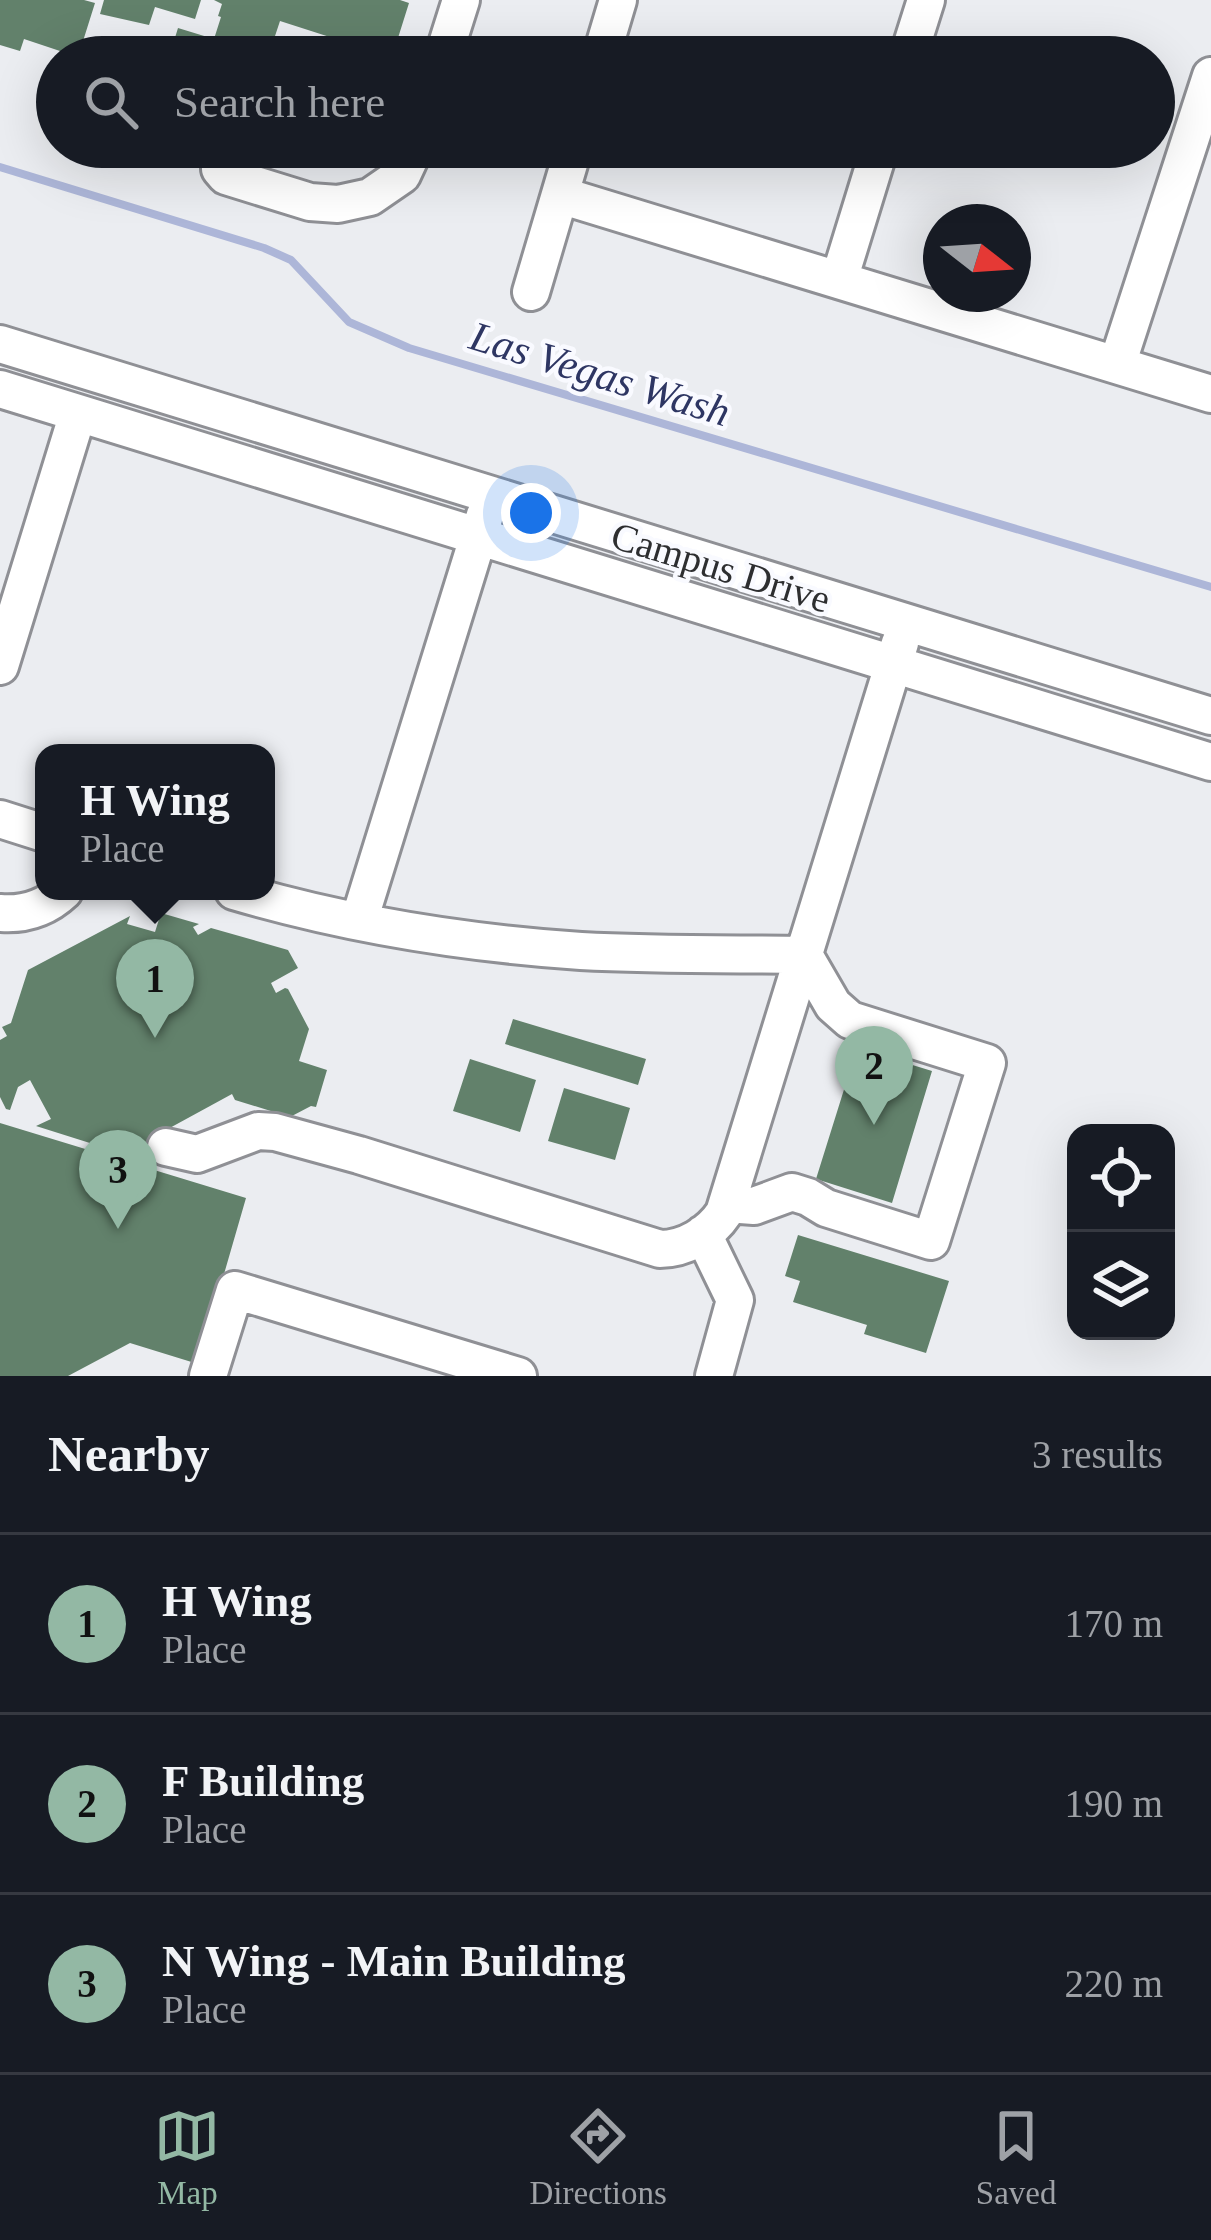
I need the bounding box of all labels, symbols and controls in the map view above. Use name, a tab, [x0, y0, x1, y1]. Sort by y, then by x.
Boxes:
search box	[36, 36, 1175, 168]
icon: search	[78, 69, 144, 135]
text: Search here	[174, 77, 385, 127]
north arrow	[923, 204, 1031, 312]
water label: Las Vegas Wash	[464, 312, 735, 435]
your location	[501, 483, 561, 543]
street label: Campus Drive	[606, 513, 836, 622]
popup	[35, 744, 275, 900]
text: H Wing	[80, 775, 230, 825]
text: Place	[80, 827, 165, 870]
pin: 1	[116, 939, 194, 1038]
pin: 2	[835, 1026, 913, 1125]
map controls	[1067, 1124, 1175, 1340]
button: locate	[1067, 1124, 1175, 1232]
pin: 3	[79, 1130, 157, 1229]
button: layers	[1067, 1232, 1175, 1340]
text: Nearby	[48, 1426, 209, 1482]
text: 3 results	[1032, 1433, 1163, 1476]
text: H Wing	[162, 1576, 312, 1626]
text: 1	[77, 1602, 97, 1645]
text: 170 m	[1064, 1602, 1163, 1645]
text: Place	[162, 1628, 246, 1671]
text: F Building	[162, 1756, 364, 1806]
text: 2	[77, 1782, 97, 1825]
text: 190 m	[1064, 1782, 1163, 1825]
text: Place	[162, 1808, 246, 1851]
text: N Wing - Main Building	[162, 1936, 626, 1986]
text: 3	[77, 1962, 97, 2005]
text: 220 m	[1064, 1962, 1163, 2005]
text: Place	[162, 1988, 246, 2031]
tab: Map	[154, 2103, 220, 2212]
tab: Directions	[529, 2103, 667, 2212]
tab: Saved	[976, 2103, 1057, 2212]

